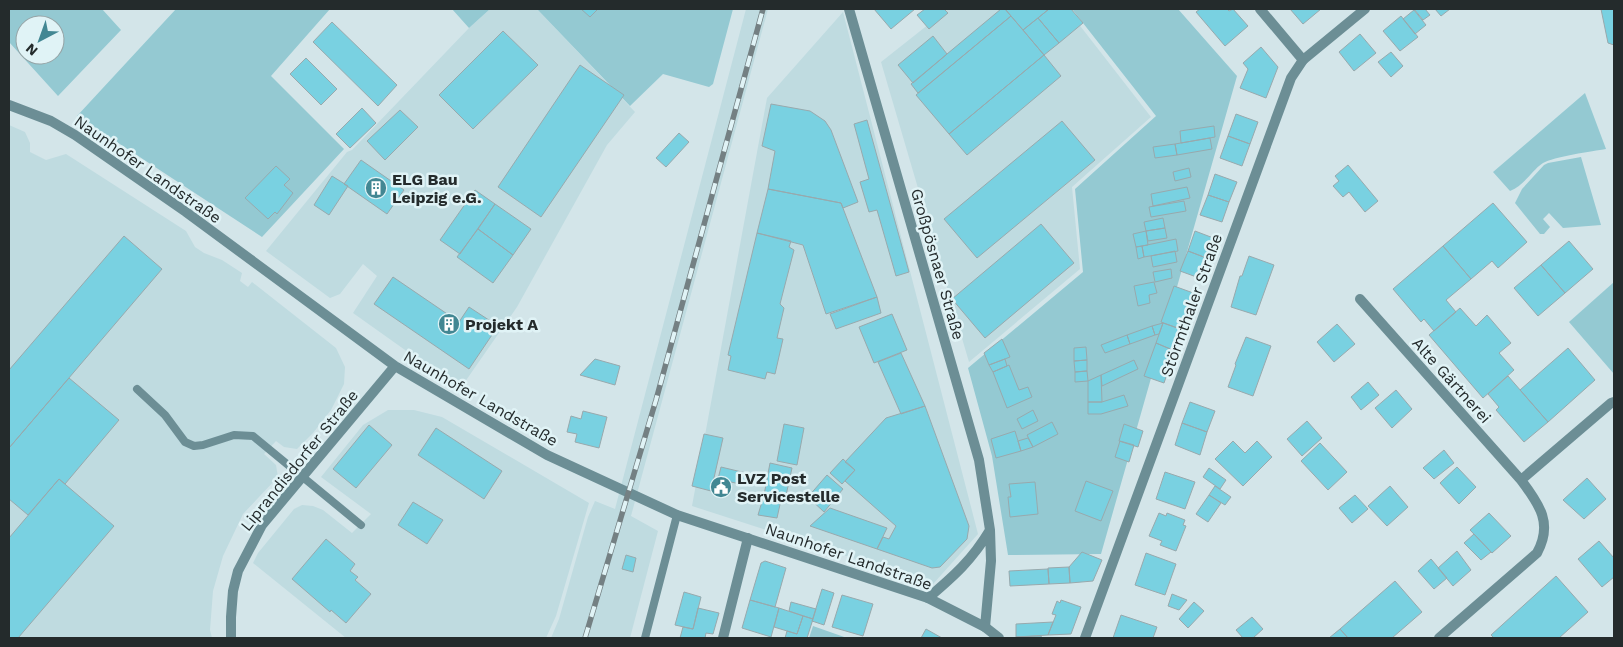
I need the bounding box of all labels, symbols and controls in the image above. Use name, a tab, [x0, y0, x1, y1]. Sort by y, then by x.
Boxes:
north arrow	[15, 15, 65, 65]
text: N	[22, 40, 41, 59]
street label: Naunhofer Landstraße	[71, 111, 225, 227]
place label: ELG Bau Leipzig e.G.	[392, 170, 482, 207]
building icon: ELG Bau Leipzig e.G.	[364, 176, 388, 200]
street label: Großpösnaer Straße	[907, 186, 968, 342]
street label: Störmthaler Straße	[1157, 231, 1226, 379]
building icon: Projekt A	[437, 312, 461, 336]
place label: Projekt A	[465, 315, 538, 334]
street label: Alte Gärtnerei	[1408, 334, 1495, 427]
street label: Naunhofer Landstraße	[400, 346, 561, 450]
street label: Liprandisdorfer Straße	[237, 386, 362, 535]
place label: LVZ Post Servicestelle	[737, 469, 840, 506]
public building icon: LVZ Post Servicestelle	[709, 475, 733, 499]
street label: Naunhofer Landstraße	[763, 519, 935, 594]

